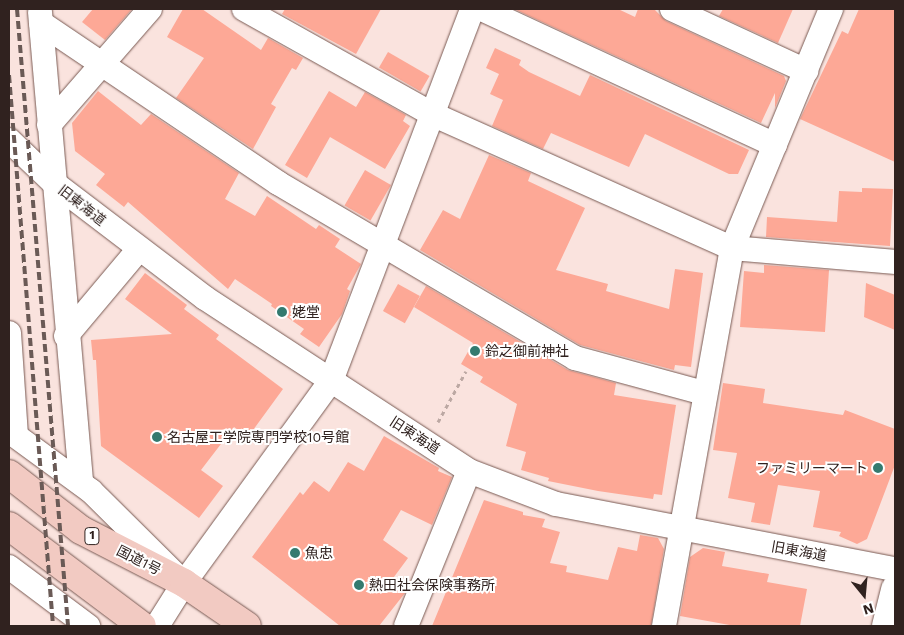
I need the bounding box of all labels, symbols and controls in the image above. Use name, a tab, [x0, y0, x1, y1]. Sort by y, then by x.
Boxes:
street label: 旧東海道	[55, 181, 109, 229]
place label: 姥堂	[292, 304, 320, 320]
marker: 姥堂	[276, 306, 288, 318]
place label: 鈴之御前神社	[485, 343, 569, 359]
marker: 鈴之御前神社	[469, 345, 481, 357]
street label: 旧東海道	[387, 413, 443, 457]
place label: 名古屋工学院専門学校10号館	[167, 429, 349, 445]
marker: 名古屋工学院専門学校10号館	[151, 431, 163, 443]
place label: ファミリーマート	[756, 460, 868, 476]
marker: ファミリーマート	[872, 462, 884, 474]
road number: 1	[83, 526, 101, 546]
street label: 旧東海道	[770, 538, 828, 564]
street label: 国道1号	[114, 542, 164, 578]
place label: 魚忠	[305, 545, 333, 561]
marker: 魚忠	[289, 547, 301, 559]
north arrow	[839, 570, 889, 620]
place label: 熱田社会保険事務所	[369, 577, 495, 593]
marker: 熱田社会保険事務所	[353, 579, 365, 591]
text: N	[861, 600, 876, 619]

